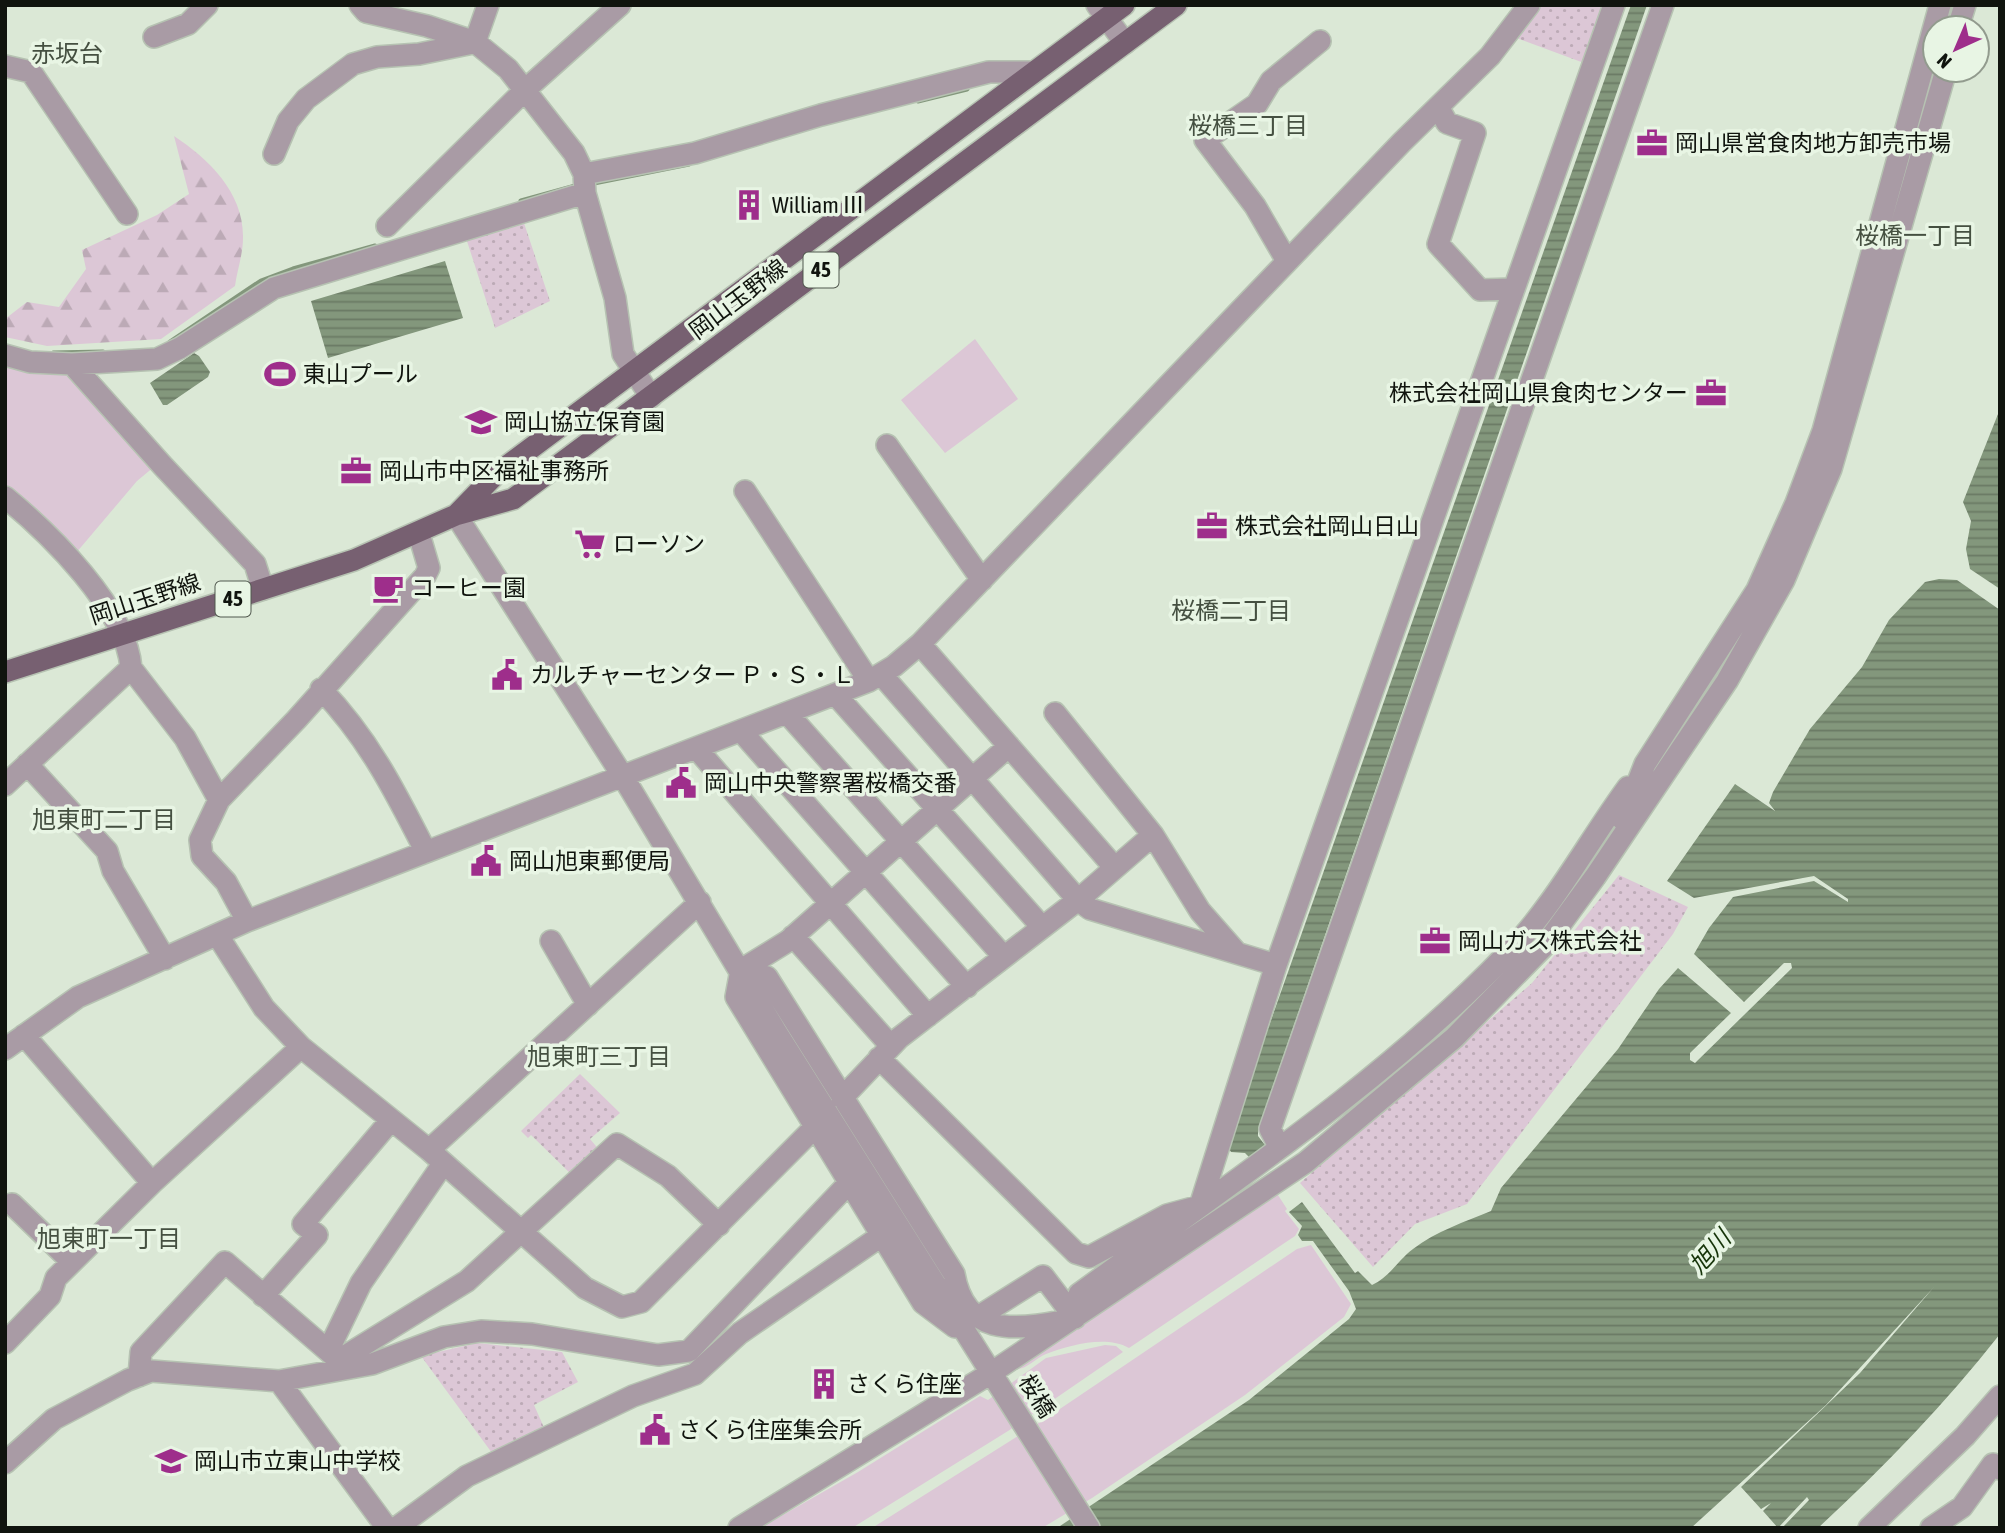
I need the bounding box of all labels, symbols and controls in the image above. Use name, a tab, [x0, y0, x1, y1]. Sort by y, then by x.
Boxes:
north arrow	[1921, 14, 1991, 84]
district label: 赤坂台	[31, 40, 103, 67]
text: N	[1933, 49, 1956, 73]
district label: 桜橋三丁目	[1188, 112, 1308, 139]
office icon: 岡山県営食肉地方卸売市場	[1635, 126, 1669, 160]
place label: 岡山県営食肉地方卸売市場	[1675, 130, 1951, 156]
building icon: William Ⅲ	[732, 188, 766, 222]
place label: William Ⅲ	[772, 192, 865, 218]
district label: 桜橋一丁目	[1855, 222, 1975, 249]
road number: 45	[804, 252, 838, 288]
street label: 岡山玉野線	[684, 254, 792, 344]
sports icon: 東山プール	[263, 357, 297, 391]
place label: 東山プール	[303, 361, 418, 387]
office icon: 株式会社岡山県食肉センター	[1694, 376, 1728, 410]
place label: 株式会社岡山県食肉センター	[1389, 380, 1688, 406]
school or university icon: 岡山協立保育園	[464, 405, 498, 439]
place label: 岡山協立保育園	[504, 409, 665, 435]
office icon: 岡山市中区福祉事務所	[339, 454, 373, 488]
place label: 岡山市中区福祉事務所	[379, 458, 609, 484]
office icon: 株式会社岡山日山	[1195, 509, 1229, 543]
place label: 株式会社岡山日山	[1235, 513, 1419, 539]
supermarket icon: ローソン	[573, 527, 607, 561]
place label: ローソン	[613, 531, 705, 557]
street label: 岡山玉野線	[86, 569, 204, 629]
cafe icon: コーヒー園	[371, 571, 405, 605]
place label: コーヒー園	[411, 575, 526, 601]
road number: 45	[216, 582, 250, 616]
district label: 桜橋二丁目	[1171, 597, 1291, 624]
public building icon: カルチャーセンター Ｐ・Ｓ・Ｌ	[490, 658, 524, 692]
place label: カルチャーセンター Ｐ・Ｓ・Ｌ	[530, 662, 855, 688]
public building icon: 岡山中央警察署桜橋交番	[664, 766, 698, 800]
place label: 岡山中央警察署桜橋交番	[704, 770, 957, 796]
district label: 旭東町二丁目	[32, 806, 176, 833]
public building icon: 岡山旭東郵便局	[469, 844, 503, 878]
place label: 岡山旭東郵便局	[509, 848, 670, 874]
office icon: 岡山ガス株式会社	[1418, 924, 1452, 958]
place label: 岡山ガス株式会社	[1458, 928, 1642, 954]
district label: 旭東町三丁目	[527, 1043, 671, 1070]
water label: 旭川	[1684, 1223, 1738, 1279]
district label: 旭東町一丁目	[37, 1225, 181, 1252]
building icon: さくら住座	[807, 1367, 841, 1401]
street label: 桜橋	[1014, 1370, 1060, 1422]
place label: さくら住座	[847, 1371, 962, 1397]
public building icon: さくら住座集会所	[638, 1413, 672, 1447]
place label: さくら住座集会所	[678, 1417, 862, 1443]
school or university icon: 岡山市立東山中学校	[154, 1444, 188, 1478]
place label: 岡山市立東山中学校	[194, 1448, 401, 1474]

